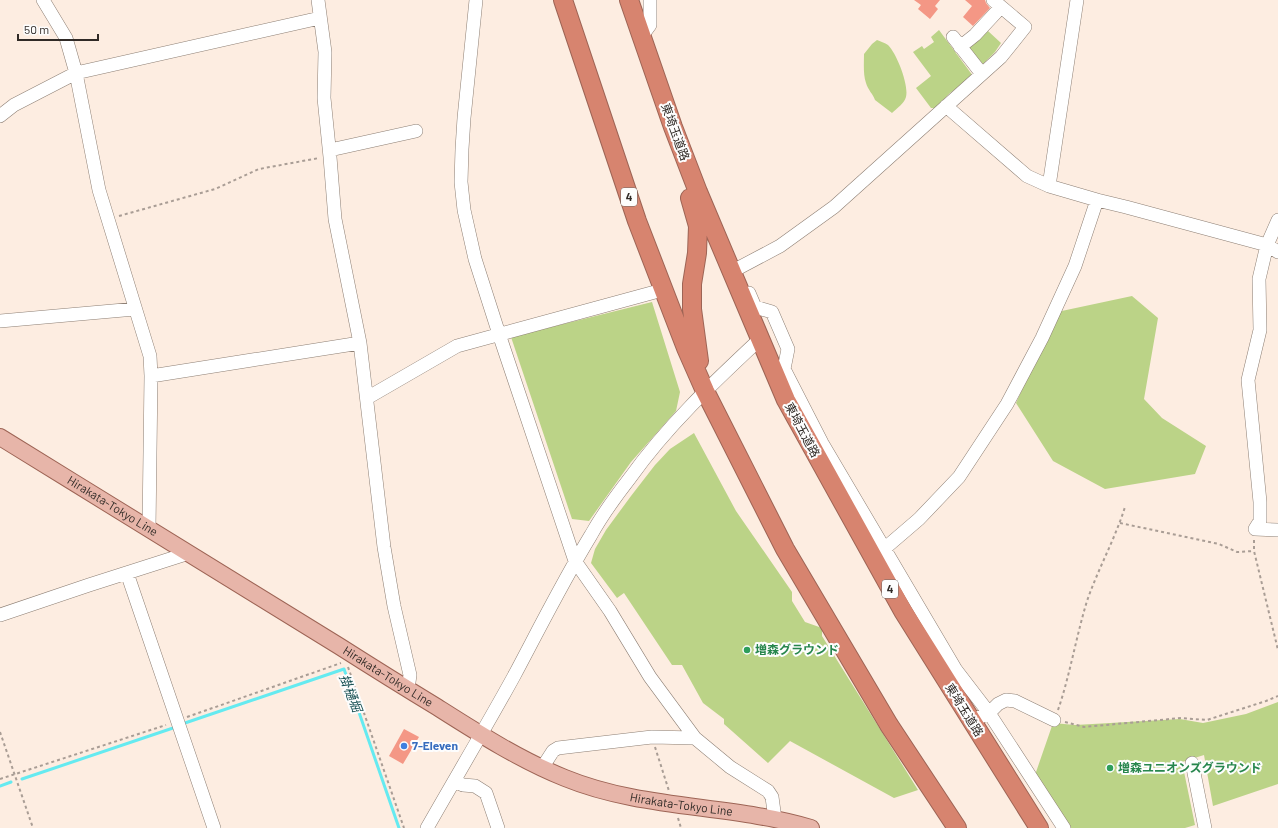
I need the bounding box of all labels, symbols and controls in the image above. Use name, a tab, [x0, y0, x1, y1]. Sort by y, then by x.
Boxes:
scale bar	[18, 16, 98, 42]
text: 50 m	[24, 22, 49, 36]
street label: 東埼玉道路	[659, 101, 693, 162]
road number: 4	[621, 188, 637, 206]
street label: 東埼玉道路	[783, 400, 823, 459]
street label: Hirakata-Tokyo Line	[65, 472, 161, 538]
road number: 4	[882, 580, 898, 598]
place label: 増森グラウンド	[755, 642, 839, 656]
street label: Hirakata-Tokyo Line	[341, 643, 436, 709]
marker: 増森グラウンド	[742, 645, 752, 655]
water label: 掛樋堀	[337, 672, 366, 716]
street label: 東埼玉道路	[943, 680, 987, 739]
place label: 7-Eleven	[412, 738, 458, 752]
marker: 7-Eleven	[399, 741, 409, 751]
place label: 増森ユニオンズグラウンド	[1118, 760, 1262, 774]
marker: 増森ユニオンズグラウンド	[1105, 763, 1115, 773]
street label: Hirakata-Tokyo Line	[629, 789, 734, 818]

